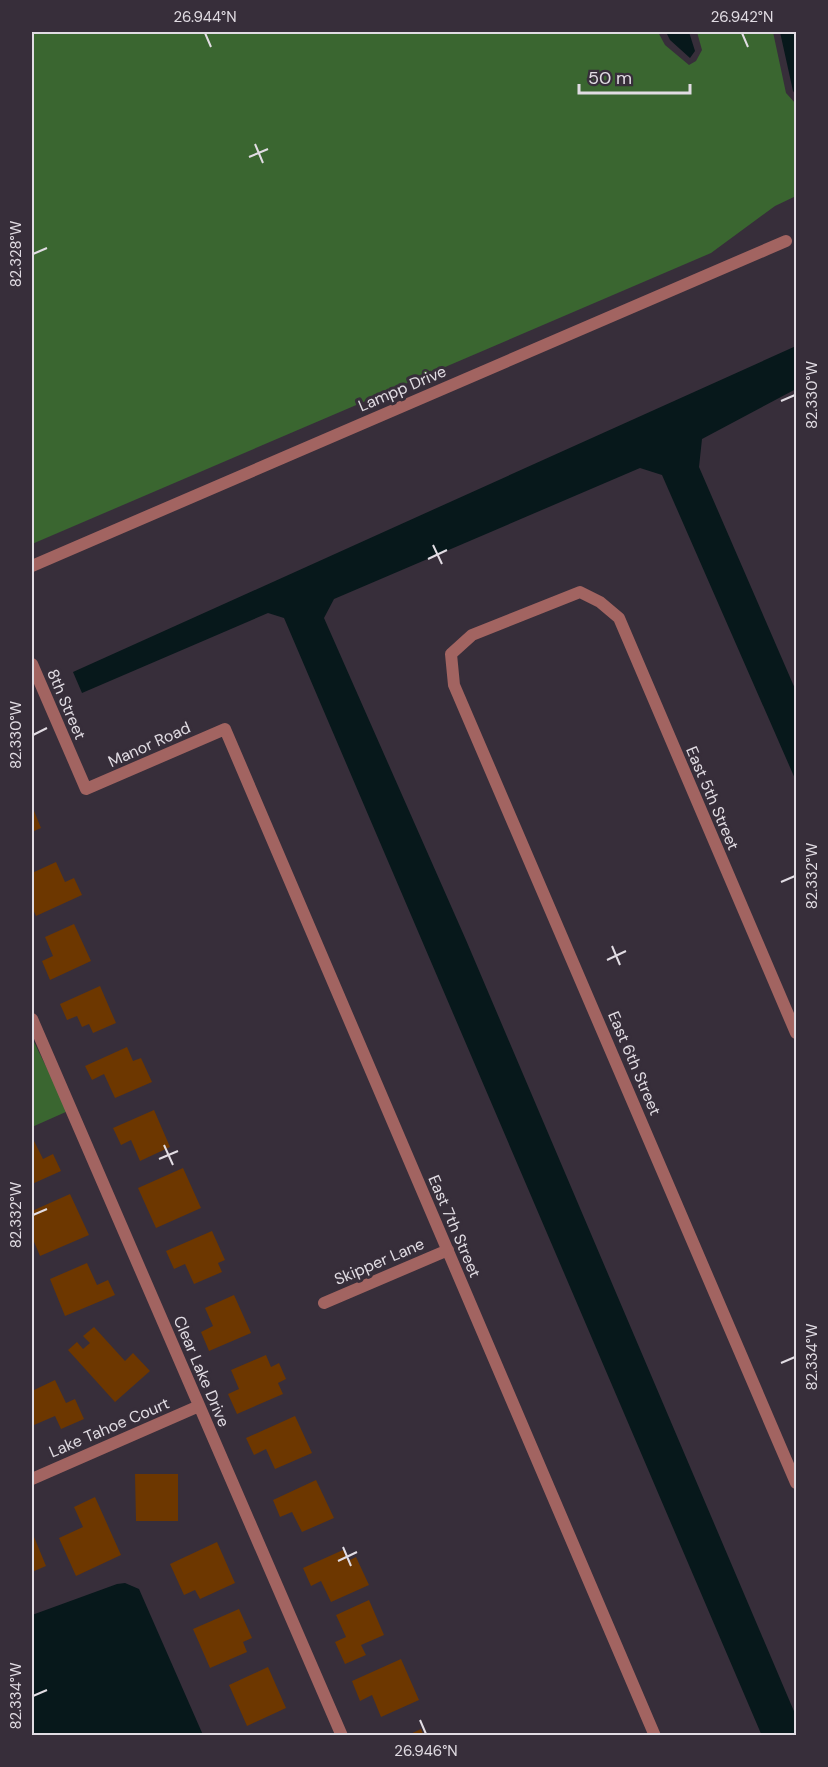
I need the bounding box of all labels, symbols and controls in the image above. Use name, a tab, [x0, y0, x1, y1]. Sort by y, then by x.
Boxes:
text: 26.944°N	[173, 7, 237, 27]
text: 26.942°N	[711, 7, 773, 27]
scale bar	[579, 57, 690, 95]
text: 50 m	[588, 66, 632, 90]
text: 82.328°W	[6, 220, 26, 287]
text: 82.330°W	[802, 360, 822, 429]
street label: Lampp Drive	[355, 361, 449, 416]
street label: 8th Street	[42, 666, 91, 743]
text: 82.330°W	[6, 700, 26, 769]
street label: Manor Road	[105, 717, 194, 772]
street label: East 5th Street	[681, 743, 744, 853]
text: 82.332°W	[802, 842, 822, 909]
street label: East 6th Street	[603, 1008, 666, 1118]
street label: East 7th Street	[423, 1172, 486, 1281]
text: 82.332°W	[6, 1181, 26, 1248]
street label: Skipper Lane	[331, 1233, 427, 1290]
street label: Clear Lake Drive	[169, 1312, 234, 1430]
text: 82.334°W	[802, 1323, 822, 1390]
street label: Lake Tahoe Court	[46, 1393, 173, 1462]
text: 82.334°W	[6, 1662, 26, 1729]
text: 26.946°N	[394, 1741, 458, 1761]

